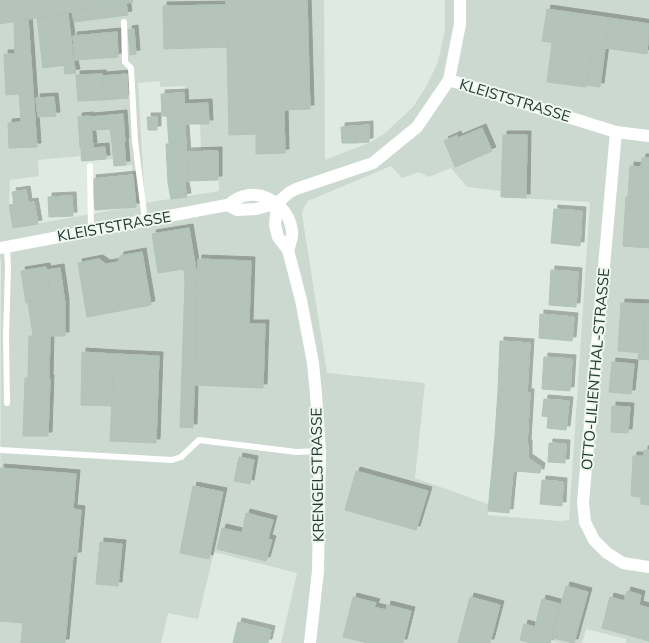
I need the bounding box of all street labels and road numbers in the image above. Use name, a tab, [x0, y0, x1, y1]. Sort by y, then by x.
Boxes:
street label: KLEISTSTRASSE	[457, 74, 573, 126]
street label: KLEISTSTRASSE	[56, 207, 172, 245]
street label: OTTO-LILIENTHAL-STRASSE	[577, 267, 613, 471]
street label: KRENGELSTRASSE	[306, 407, 328, 542]

